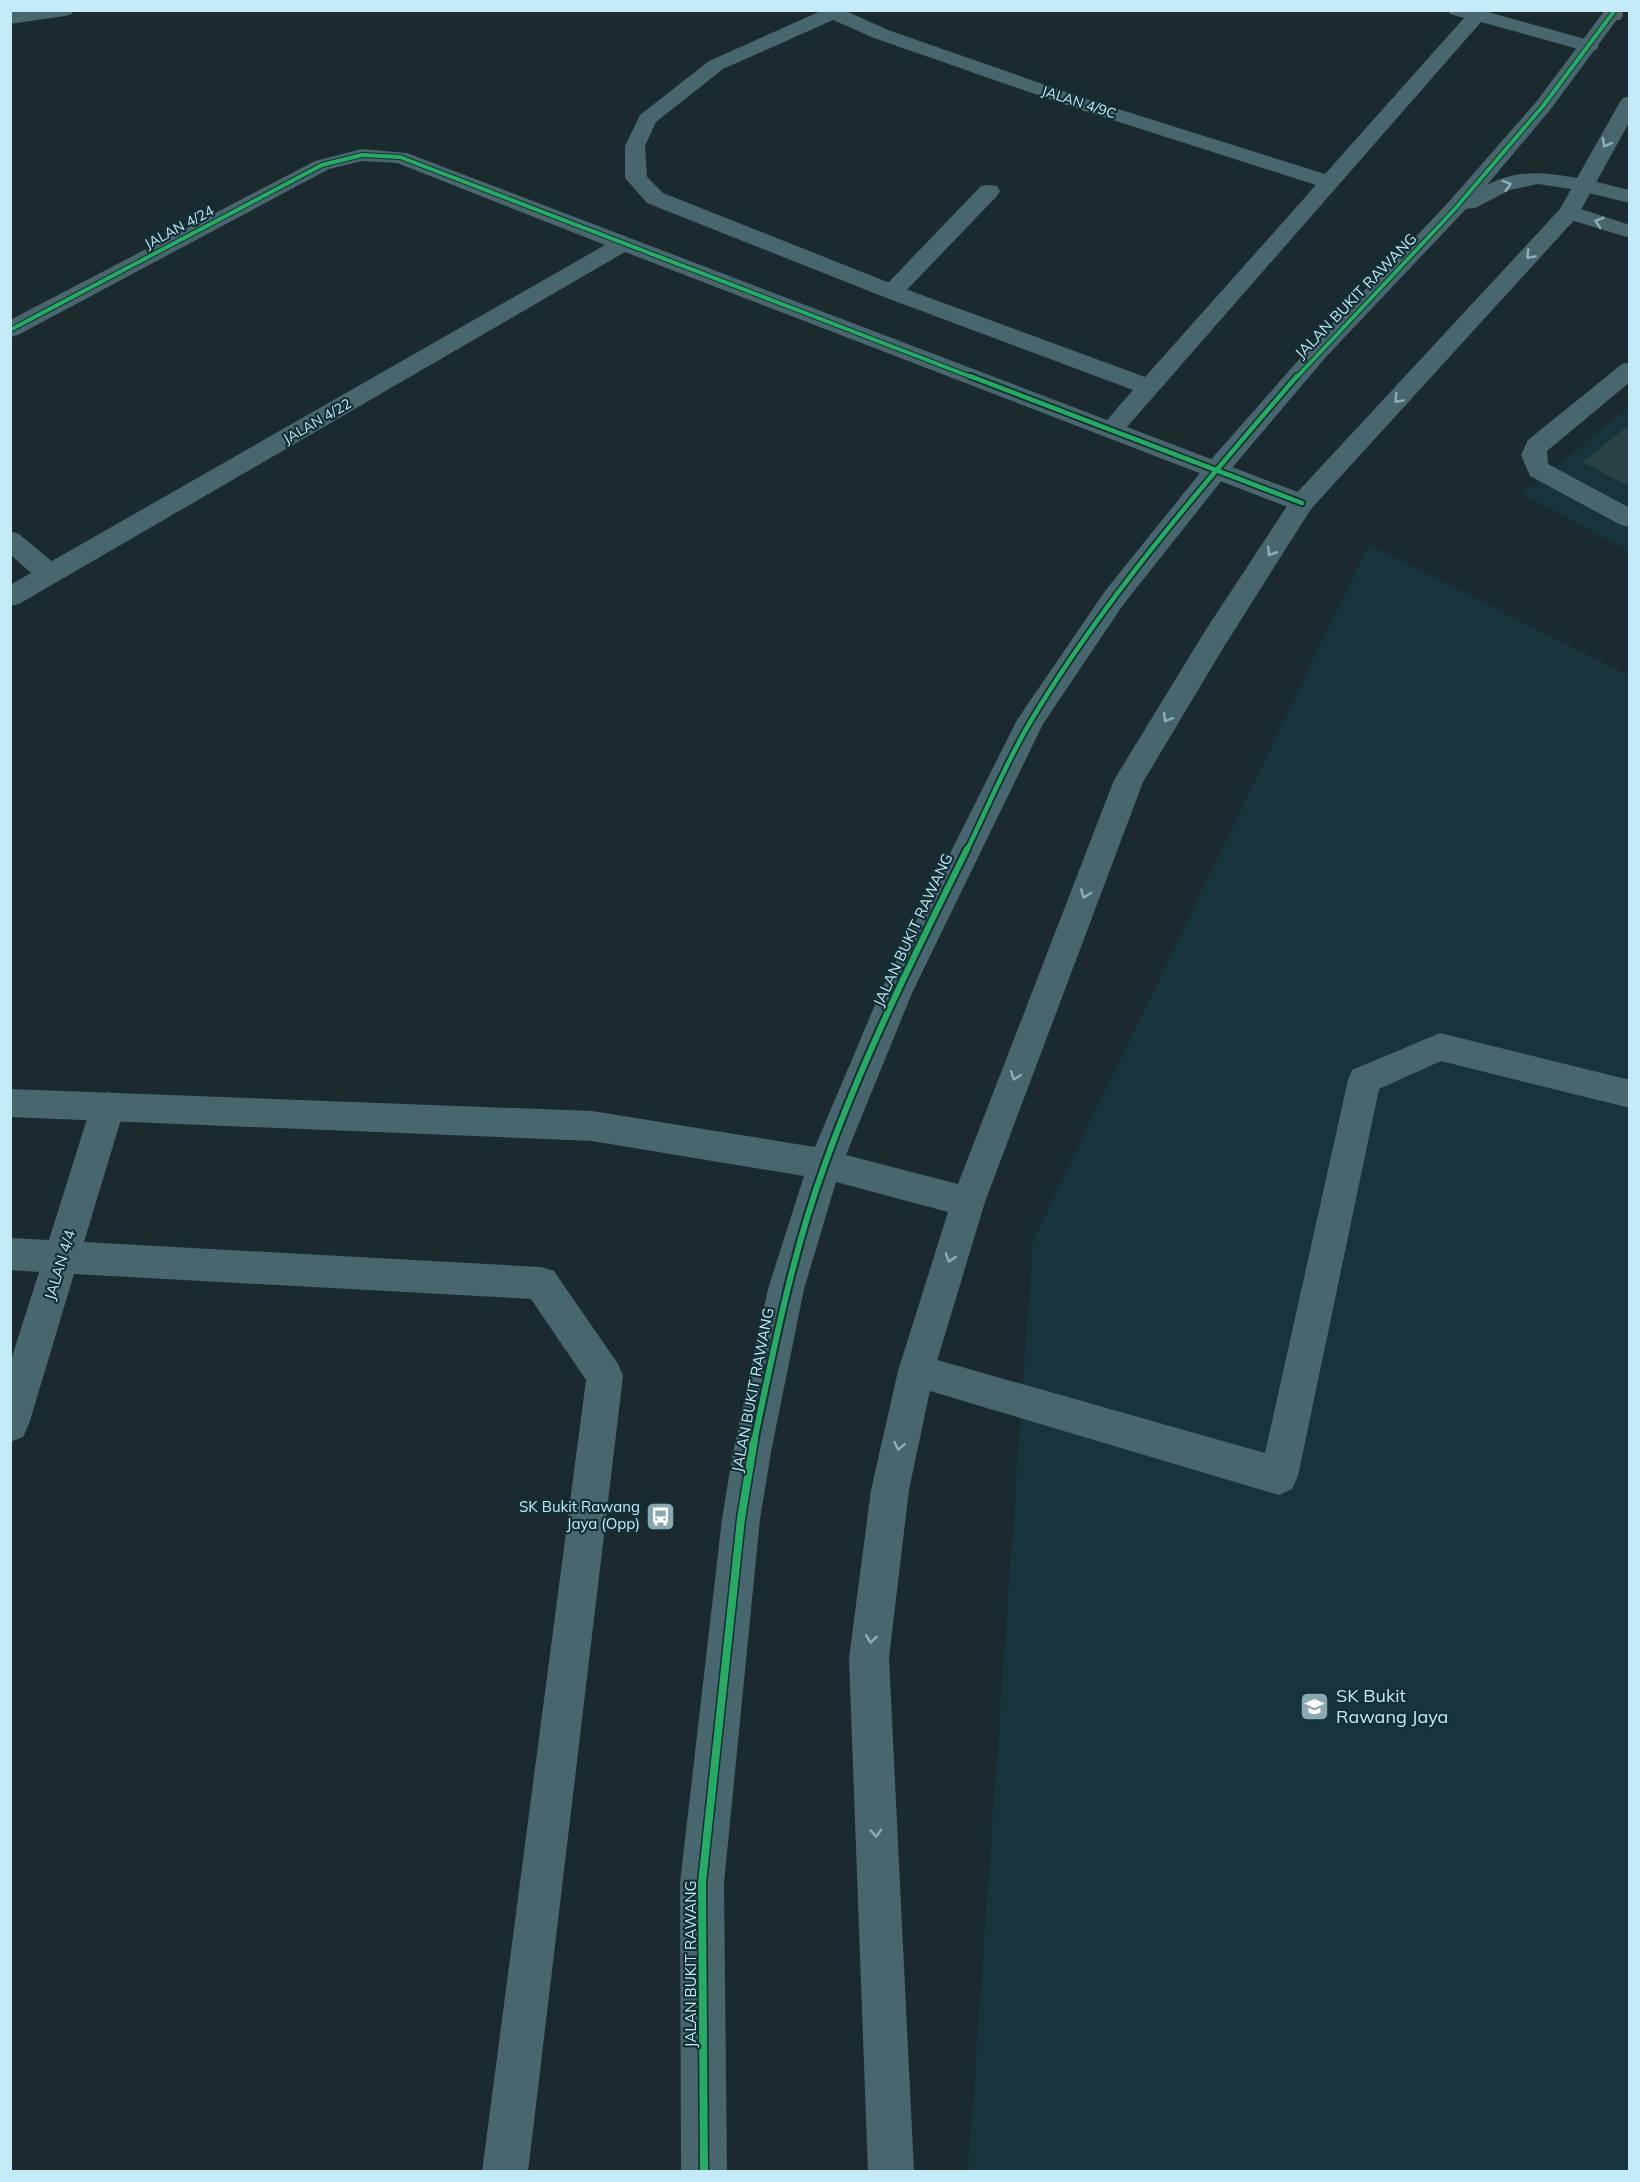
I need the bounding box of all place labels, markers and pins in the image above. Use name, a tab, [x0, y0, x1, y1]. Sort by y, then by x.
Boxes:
place label: SK Bukit Rawang Jaya (Opp)	[519, 1497, 640, 1533]
bus stop icon: SK Bukit Rawang Jaya (Opp)	[645, 1500, 677, 1532]
place label: SK Bukit Rawang Jaya	[1336, 1684, 1448, 1728]
school or university icon: SK Bukit Rawang Jaya	[1299, 1690, 1331, 1722]

